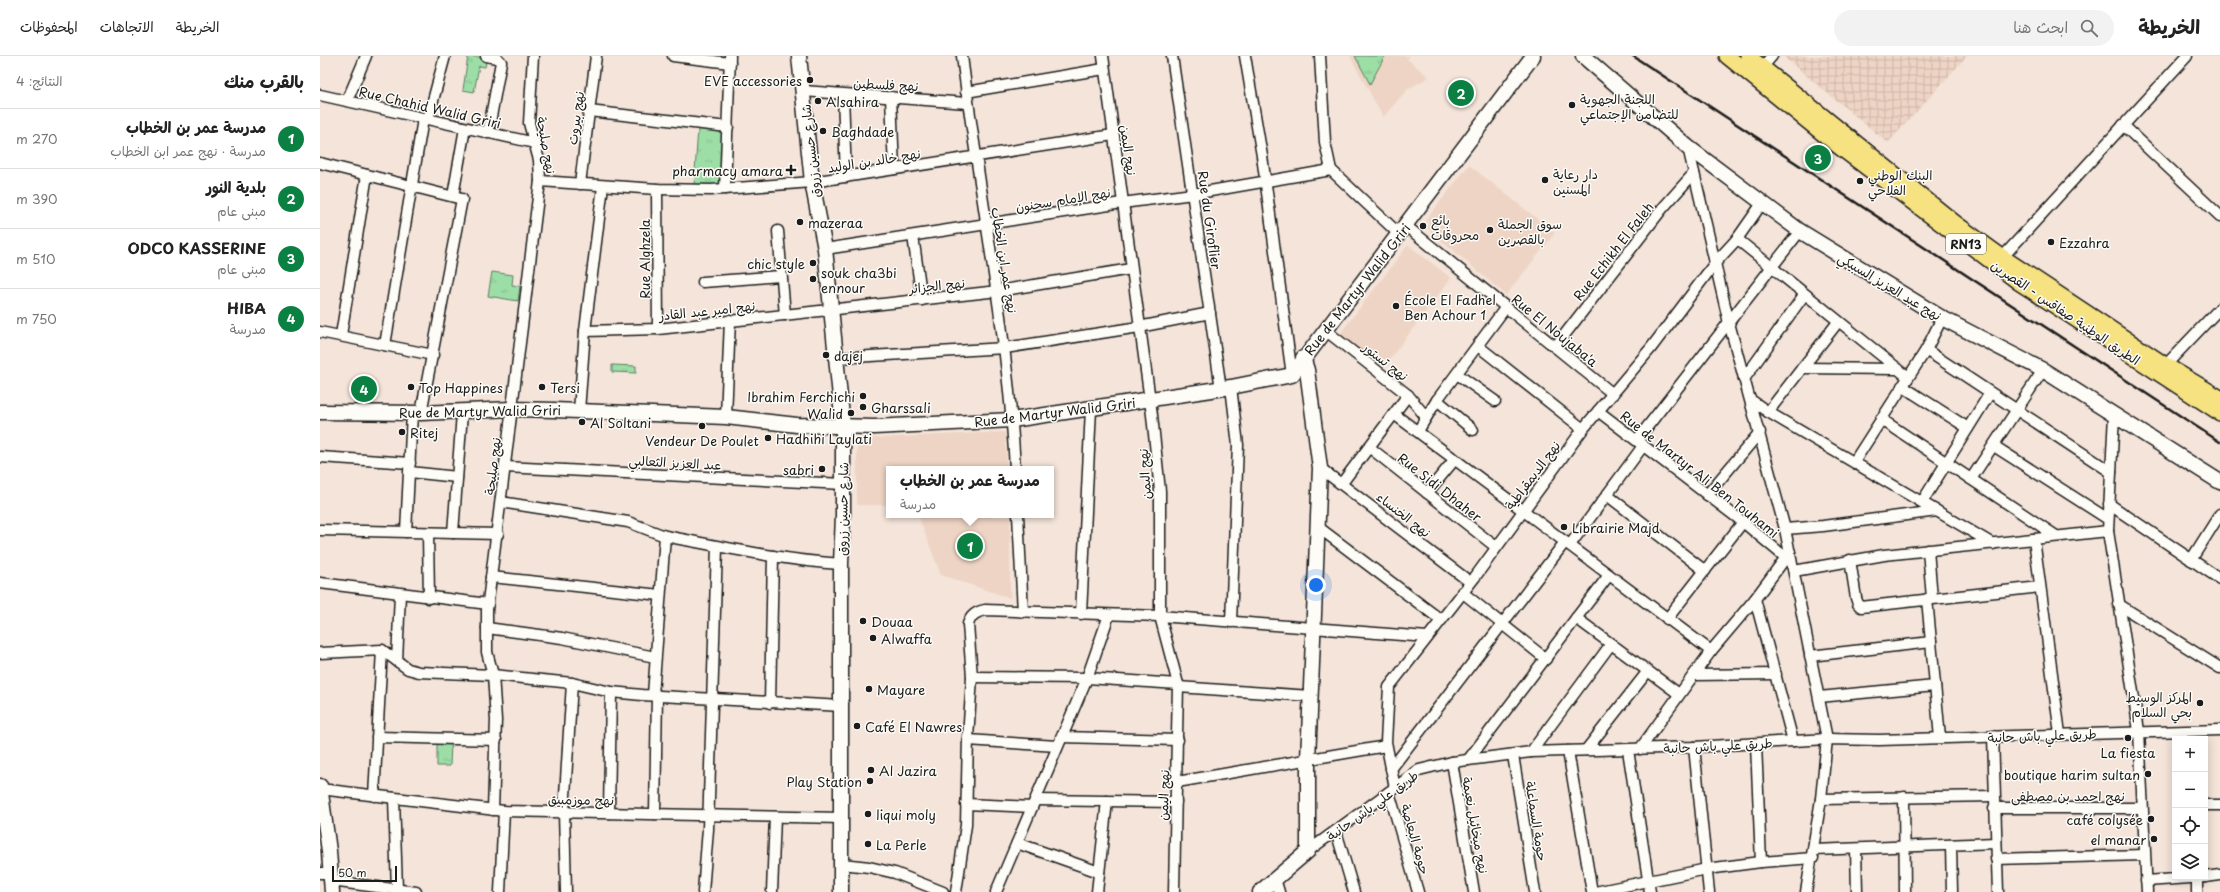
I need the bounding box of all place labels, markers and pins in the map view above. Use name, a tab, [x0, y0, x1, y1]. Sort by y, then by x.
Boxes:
place label: EVE accessories	[704, 71, 802, 90]
marker: EVE accessories	[805, 75, 815, 85]
pin: 2	[1448, 78, 1474, 108]
place label: اللجنة الجهوية للتضامن الإجتماعي	[1580, 89, 1679, 126]
place label: Alsahira	[826, 92, 880, 111]
marker: Alsahira	[813, 96, 823, 106]
marker: اللجنة الجهوية للتضامن الإجتماعي	[1567, 100, 1577, 110]
place label: Baghdade	[831, 122, 894, 141]
marker: Baghdade	[818, 126, 828, 136]
pin: 3	[1805, 143, 1831, 173]
place label: pharmacy amara	[672, 161, 784, 180]
place label: دار رعاية المسنين	[1553, 164, 1598, 198]
marker: pharmacy amara	[786, 165, 796, 175]
place label: البنك الوطني الفلاحي	[1868, 165, 1932, 202]
marker: دار رعاية المسنين	[1540, 175, 1550, 185]
marker: البنك الوطني الفلاحي	[1855, 176, 1865, 186]
place label: بائع محروقات	[1431, 210, 1479, 245]
place label: mazeraa	[808, 213, 864, 232]
place label: سوق الجملة بالقصرين	[1498, 214, 1562, 248]
marker: mazeraa	[795, 217, 805, 227]
marker: بائع محروقات	[1418, 221, 1428, 231]
marker: سوق الجملة بالقصرين	[1485, 225, 1495, 235]
place label: Ezzahra	[2059, 233, 2110, 252]
marker: Ezzahra	[2046, 237, 2056, 247]
place label: chic style	[747, 254, 805, 273]
marker: chic style	[808, 258, 818, 268]
place label: souk cha3bi ennour	[821, 263, 897, 297]
marker: souk cha3bi ennour	[808, 274, 818, 284]
place label: École El Fadhel Ben Achour 1	[1404, 290, 1496, 324]
marker: École El Fadhel Ben Achour 1	[1391, 301, 1401, 311]
place label: dajej	[834, 346, 863, 365]
marker: dajej	[821, 350, 831, 360]
pin: 4	[351, 374, 377, 404]
place label: Top Happines	[419, 378, 503, 397]
place label: Tersi	[550, 378, 580, 397]
marker: Top Happines	[406, 382, 416, 392]
marker: Tersi	[537, 382, 547, 392]
place label: Ibrahim Ferchichi	[747, 387, 855, 406]
marker: Ibrahim Ferchichi	[858, 391, 868, 401]
place label: Gharssali	[871, 398, 931, 417]
marker: Gharssali	[858, 402, 868, 412]
place label: Walid	[807, 404, 843, 423]
marker: Walid	[846, 408, 856, 418]
place label: Al Soltani	[590, 413, 651, 432]
marker: Al Soltani	[577, 417, 587, 427]
marker: Vendeur De Poulet	[697, 421, 707, 431]
place label: Ritej	[410, 423, 438, 442]
marker: Ritej	[397, 427, 407, 437]
place label: Hadhihi Laylati	[776, 429, 872, 448]
place label: Vendeur De Poulet	[645, 431, 759, 450]
marker: Hadhihi Laylati	[763, 433, 773, 443]
place label: sabri	[783, 460, 814, 479]
marker: sabri	[817, 464, 827, 474]
place label: Librairie Majd	[1572, 518, 1660, 537]
marker: Librairie Majd	[1559, 522, 1569, 532]
pin: 1	[957, 531, 983, 561]
place label: Douaa	[871, 612, 913, 631]
marker: Douaa	[858, 616, 868, 626]
place label: Alwaffa	[881, 629, 933, 648]
marker: Alwaffa	[868, 633, 878, 643]
place label: Mayare	[877, 680, 925, 699]
marker: Mayare	[864, 684, 874, 694]
place label: المركز الوسيط بحي السلام	[2125, 687, 2192, 724]
marker: المركز الوسيط بحي السلام	[2195, 698, 2205, 708]
place label: Café El Nawres	[865, 717, 962, 736]
marker: Café El Nawres	[852, 721, 862, 731]
marker: La fiesta	[2123, 733, 2133, 743]
place label: La fiesta	[2101, 743, 2156, 762]
place label: Al Jazira	[879, 761, 937, 780]
marker: Al Jazira	[866, 765, 876, 775]
place label: boutique harim sultan	[2004, 765, 2140, 784]
marker: boutique harim sultan	[2143, 769, 2153, 779]
place label: Play Station	[786, 772, 862, 791]
marker: Play Station	[865, 776, 875, 786]
place label: liqui moly	[876, 805, 936, 824]
marker: liqui moly	[863, 809, 873, 819]
place label: café colysée	[2067, 810, 2143, 829]
marker: café colysée	[2146, 814, 2156, 824]
place label: el manar	[2091, 830, 2146, 849]
marker: el manar	[2149, 834, 2159, 844]
place label: La Perle	[876, 835, 927, 854]
marker: La Perle	[863, 839, 873, 849]

